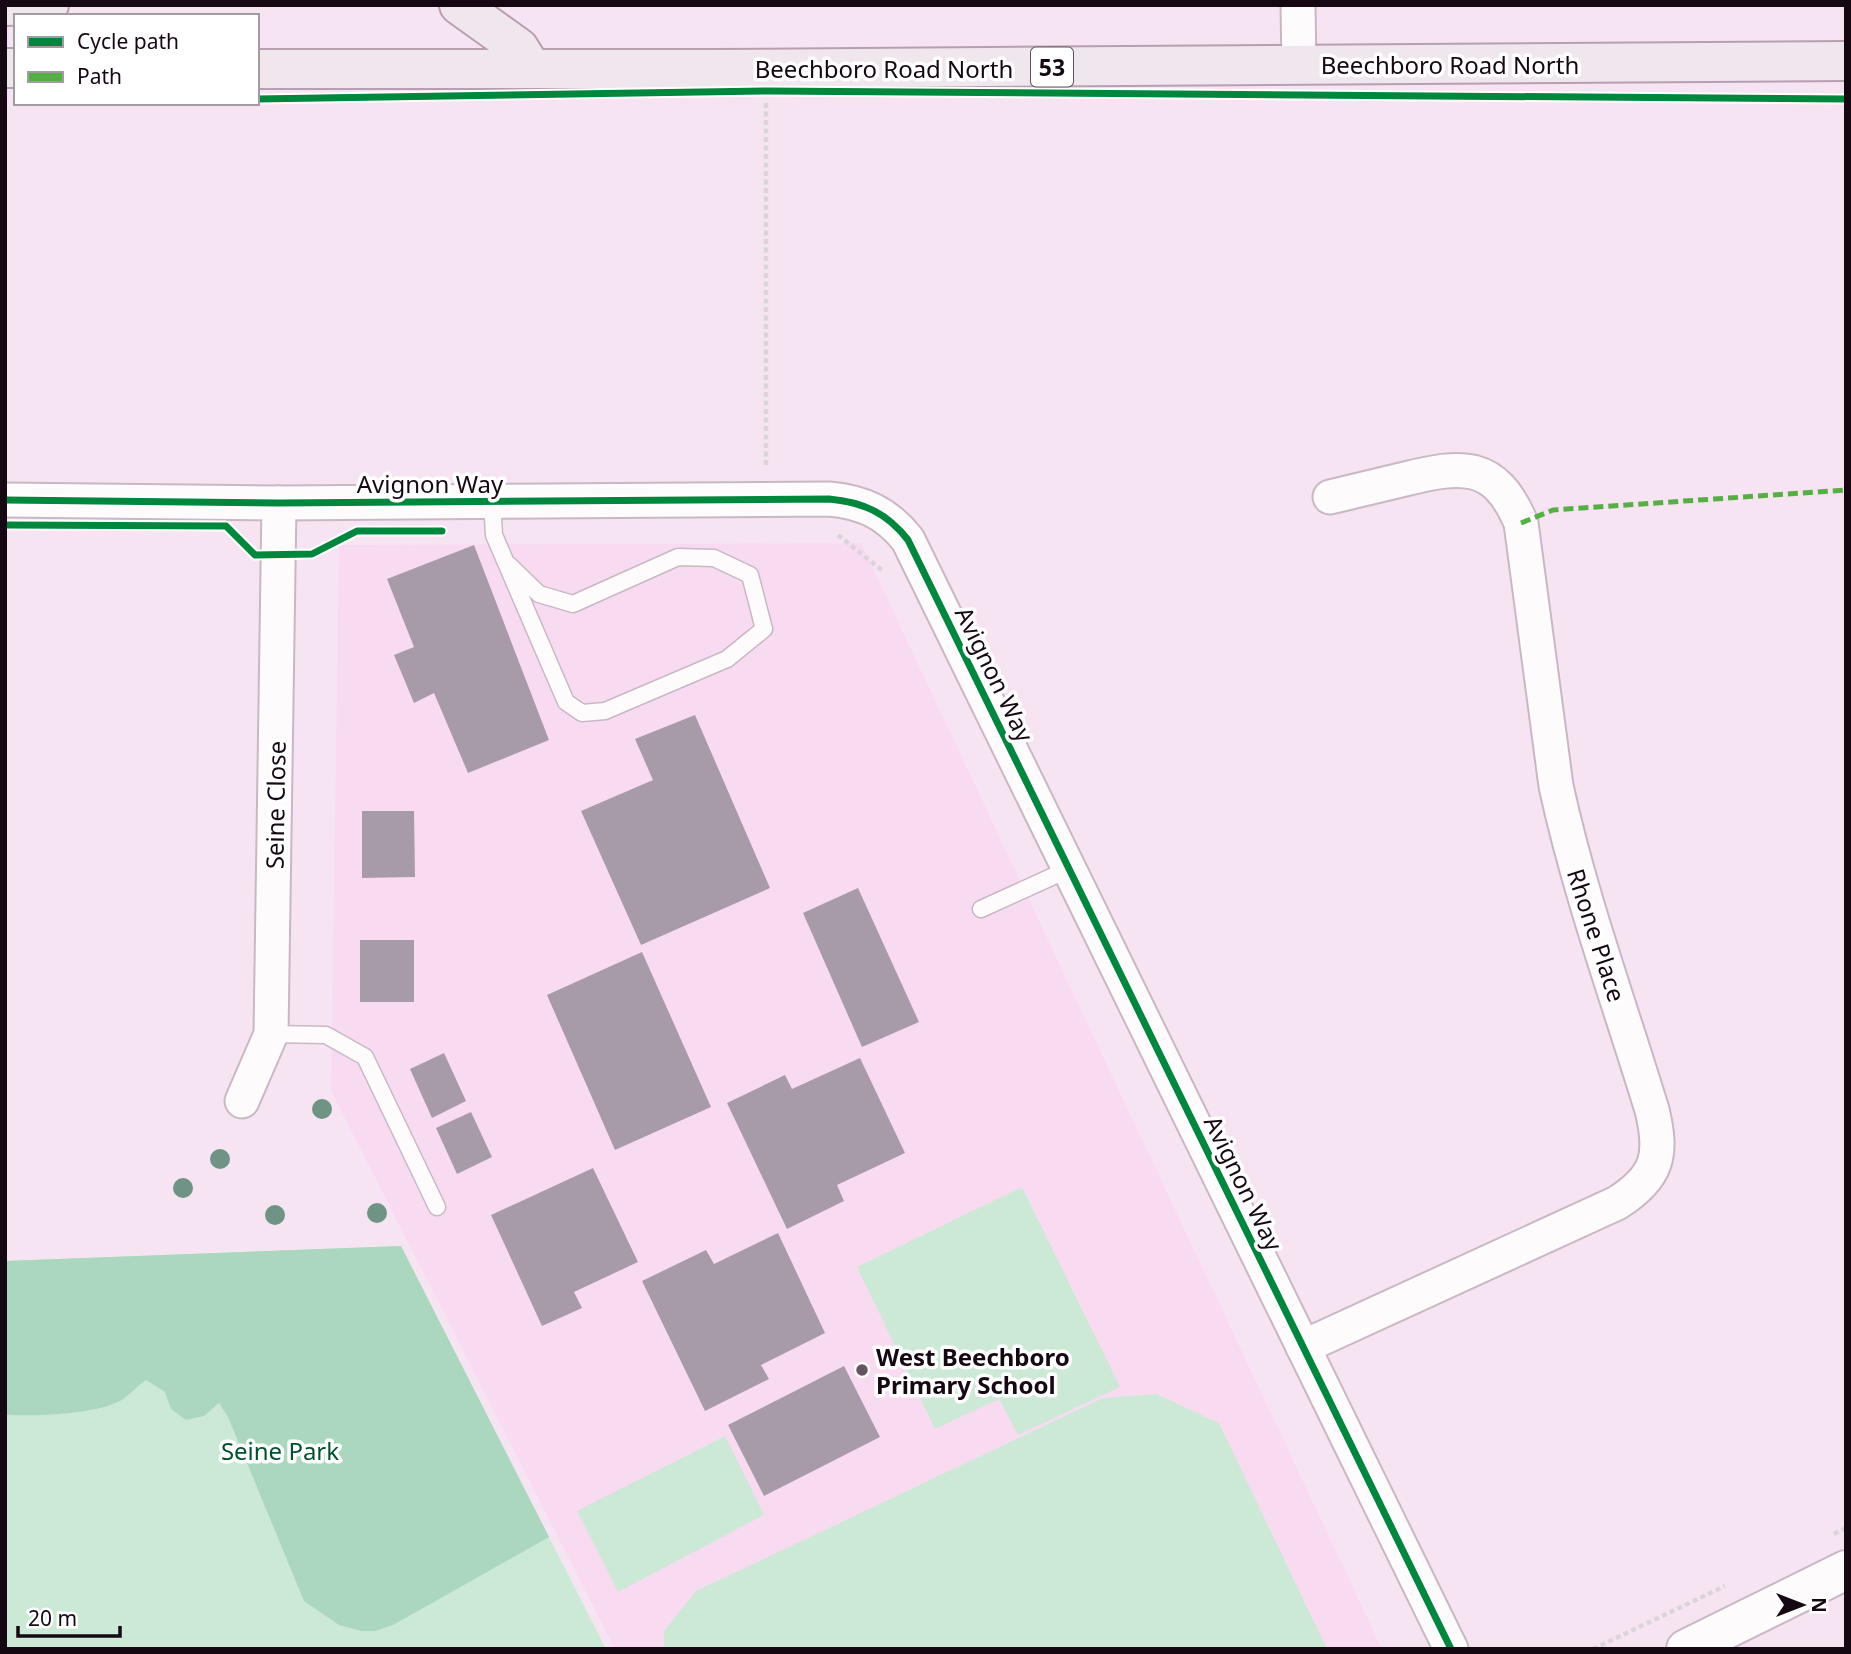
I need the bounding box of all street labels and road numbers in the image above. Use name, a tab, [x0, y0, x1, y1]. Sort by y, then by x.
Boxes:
road number: 53	[1031, 48, 1073, 86]
street label: Beechboro Road North	[1321, 48, 1579, 81]
street label: Beechboro Road North	[755, 52, 1013, 85]
street label: Avignon Way	[357, 467, 504, 500]
street label: Avignon Way	[948, 601, 1042, 748]
street label: Seine Close	[257, 741, 293, 869]
street label: Rhone Place	[1560, 864, 1634, 1006]
street label: Avignon Way	[1197, 1110, 1291, 1257]

